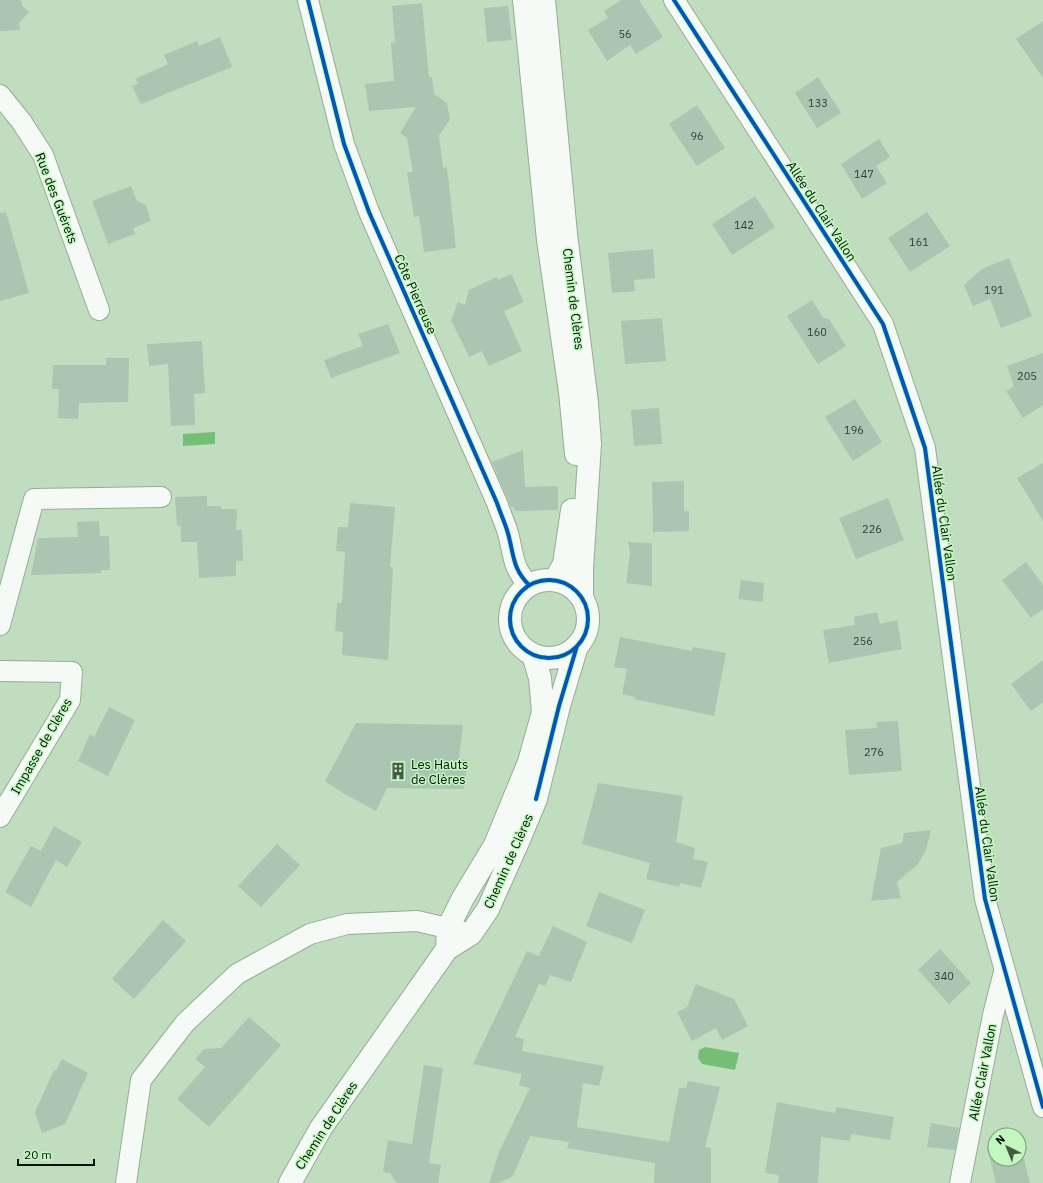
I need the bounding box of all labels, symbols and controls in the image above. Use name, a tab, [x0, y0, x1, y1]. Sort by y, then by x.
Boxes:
house number: 56	[618, 27, 632, 41]
house number: 133	[808, 96, 828, 110]
house number: 96	[690, 129, 704, 143]
street label: Rue des Guérets	[31, 150, 82, 246]
street label: Allée du Clair Vallon	[783, 158, 860, 265]
house number: 147	[854, 167, 874, 181]
house number: 142	[734, 218, 754, 232]
house number: 161	[909, 235, 929, 249]
street label: Chemin de Clères	[559, 247, 588, 351]
street label: Côte Pierreuse	[390, 252, 441, 337]
house number: 191	[984, 283, 1004, 297]
house number: 160	[807, 325, 827, 339]
house number: 205	[1017, 369, 1037, 383]
house number: 196	[844, 423, 864, 437]
street label: Allée du Clair Vallon	[928, 464, 961, 582]
house number: 226	[862, 522, 882, 536]
house number: 256	[853, 634, 873, 648]
street label: Impasse de Clères	[7, 695, 76, 797]
house number: 276	[864, 745, 884, 759]
place label: Les Hauts de Clères	[411, 756, 468, 788]
building icon: Les Hauts de Clères	[388, 761, 408, 781]
street label: Allée du Clair Vallon	[971, 785, 1004, 903]
street label: Chemin de Clères	[480, 811, 537, 911]
house number: 340	[934, 969, 954, 983]
street label: Allée Clair Vallon	[965, 1022, 1000, 1122]
street label: Chemin de Clères	[291, 1078, 361, 1173]
north arrow	[987, 1127, 1027, 1167]
text: N	[992, 1132, 1008, 1148]
scale bar	[18, 1141, 94, 1167]
text: 20 m	[24, 1147, 52, 1162]

